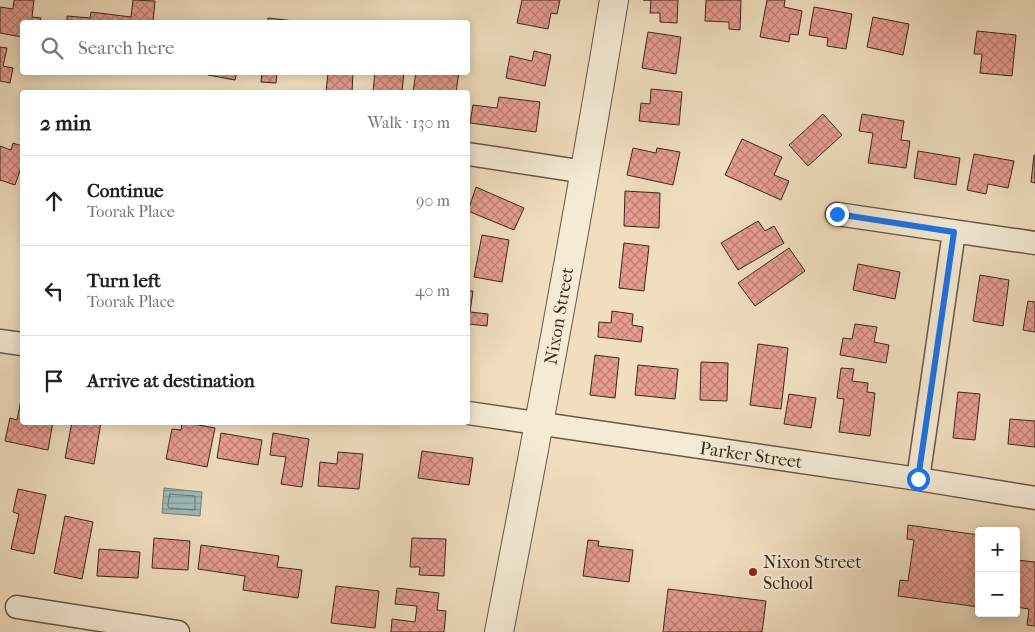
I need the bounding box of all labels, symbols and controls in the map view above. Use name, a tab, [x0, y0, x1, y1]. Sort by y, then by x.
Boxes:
search box	[20, 20, 470, 75]
icon: search	[38, 34, 66, 62]
text: Search here	[78, 37, 174, 59]
text: 2 min	[40, 111, 91, 135]
text: Walk · 130 m	[367, 113, 450, 132]
text: Continue	[87, 180, 163, 202]
icon: ahead	[40, 187, 68, 215]
text: 90 m	[416, 191, 450, 210]
text: Toorak Place	[87, 202, 175, 221]
route end	[826, 203, 849, 226]
street label: Nixon Street	[541, 265, 578, 366]
text: Turn left	[87, 270, 161, 292]
icon: left	[40, 277, 68, 305]
text: 40 m	[415, 281, 450, 300]
text: Toorak Place	[87, 292, 175, 311]
icon: arrive	[40, 367, 68, 395]
text: Arrive at destination	[87, 370, 255, 392]
street label: Parker Street	[698, 438, 804, 473]
route start	[907, 468, 930, 491]
map controls	[975, 527, 1020, 617]
button: +	[975, 527, 1020, 572]
place label: Nixon Street School	[763, 552, 862, 594]
marker: Nixon Street School	[747, 566, 759, 578]
button: −	[975, 572, 1020, 617]

